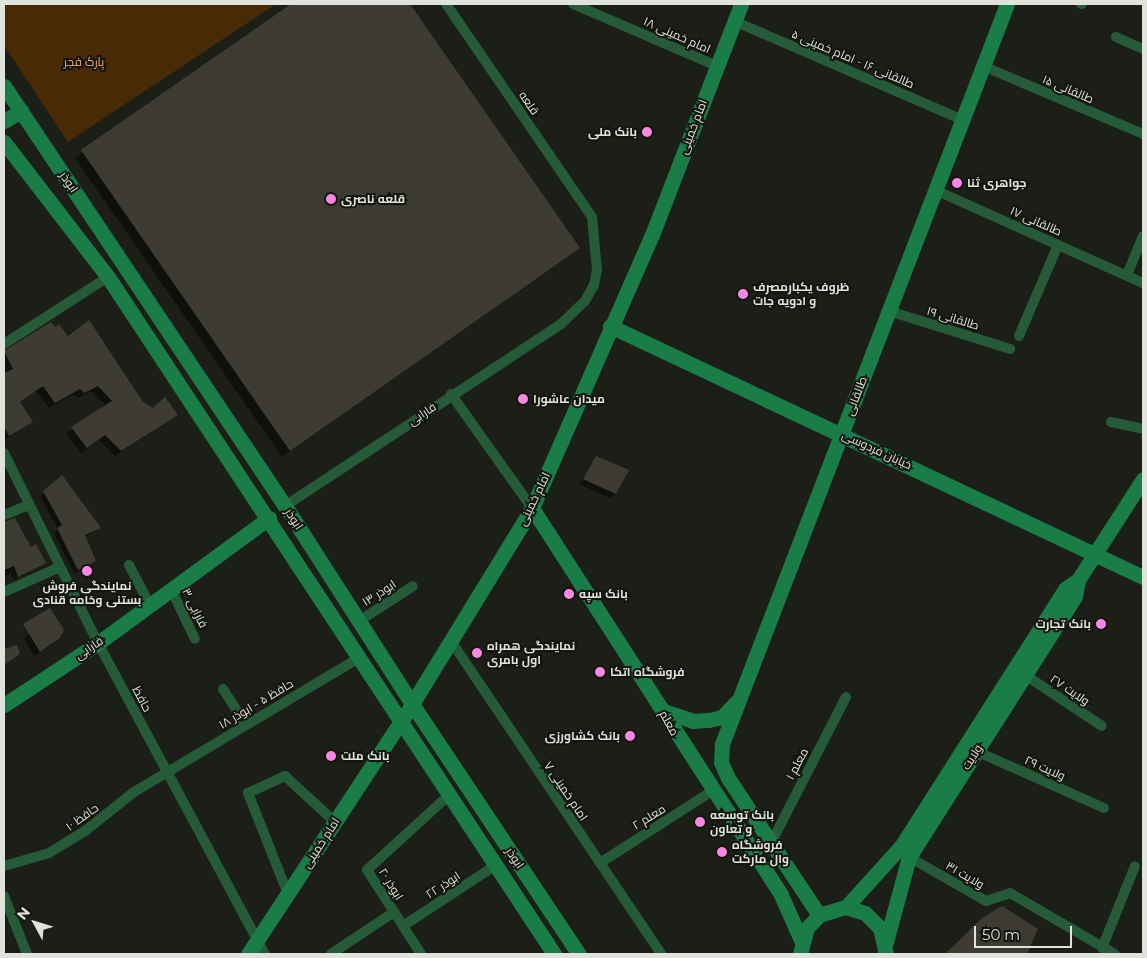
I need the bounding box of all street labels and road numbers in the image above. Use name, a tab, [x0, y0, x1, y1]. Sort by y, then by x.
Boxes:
street label: امام خمینی ۱۸	[641, 14, 713, 56]
street label: طالقانی ۱۶ - امام خمینی ۵	[790, 27, 916, 91]
street label: طالقانی ۱۵	[1040, 72, 1096, 106]
street label: قلعه	[516, 88, 542, 118]
street label: امام خمینی	[676, 98, 710, 156]
street label: ابوذر	[57, 169, 81, 195]
street label: طالقانی ۱۷	[1008, 203, 1064, 239]
street label: طالقانی ۱۹	[925, 303, 981, 333]
street label: طالقانی	[842, 374, 870, 418]
street label: فارابی	[405, 399, 439, 429]
street label: خیابان فردوسی	[840, 428, 914, 472]
street label: امام خمینی	[515, 470, 553, 528]
street label: ابوذر	[282, 506, 306, 532]
street label: ابوذر ۱۳	[359, 577, 399, 609]
street label: فارابی ۳	[179, 586, 211, 630]
street label: فارابی	[72, 633, 106, 663]
street label: ولایت ۲۷	[1048, 672, 1092, 708]
street label: حافظ ۵ - ابوذر ۱۸	[216, 676, 296, 732]
street label: حافظ	[129, 684, 155, 714]
street label: معلم	[656, 708, 682, 738]
street label: ولایت	[959, 742, 985, 772]
street label: معلم ۱	[783, 746, 811, 782]
street label: ولایت ۲۹	[1022, 753, 1068, 783]
street label: امام خمینی ۷	[541, 759, 591, 823]
street label: حافظ ۱۰	[63, 800, 101, 834]
street label: معلم ۲	[630, 801, 668, 833]
street label: امام خمینی	[299, 815, 343, 871]
street label: ابوذر	[503, 845, 527, 871]
street label: ولایت ۳۱	[943, 858, 987, 892]
street label: ابوذر ۲۰	[376, 865, 406, 903]
street label: ابوذر ۲۲	[423, 869, 463, 901]

